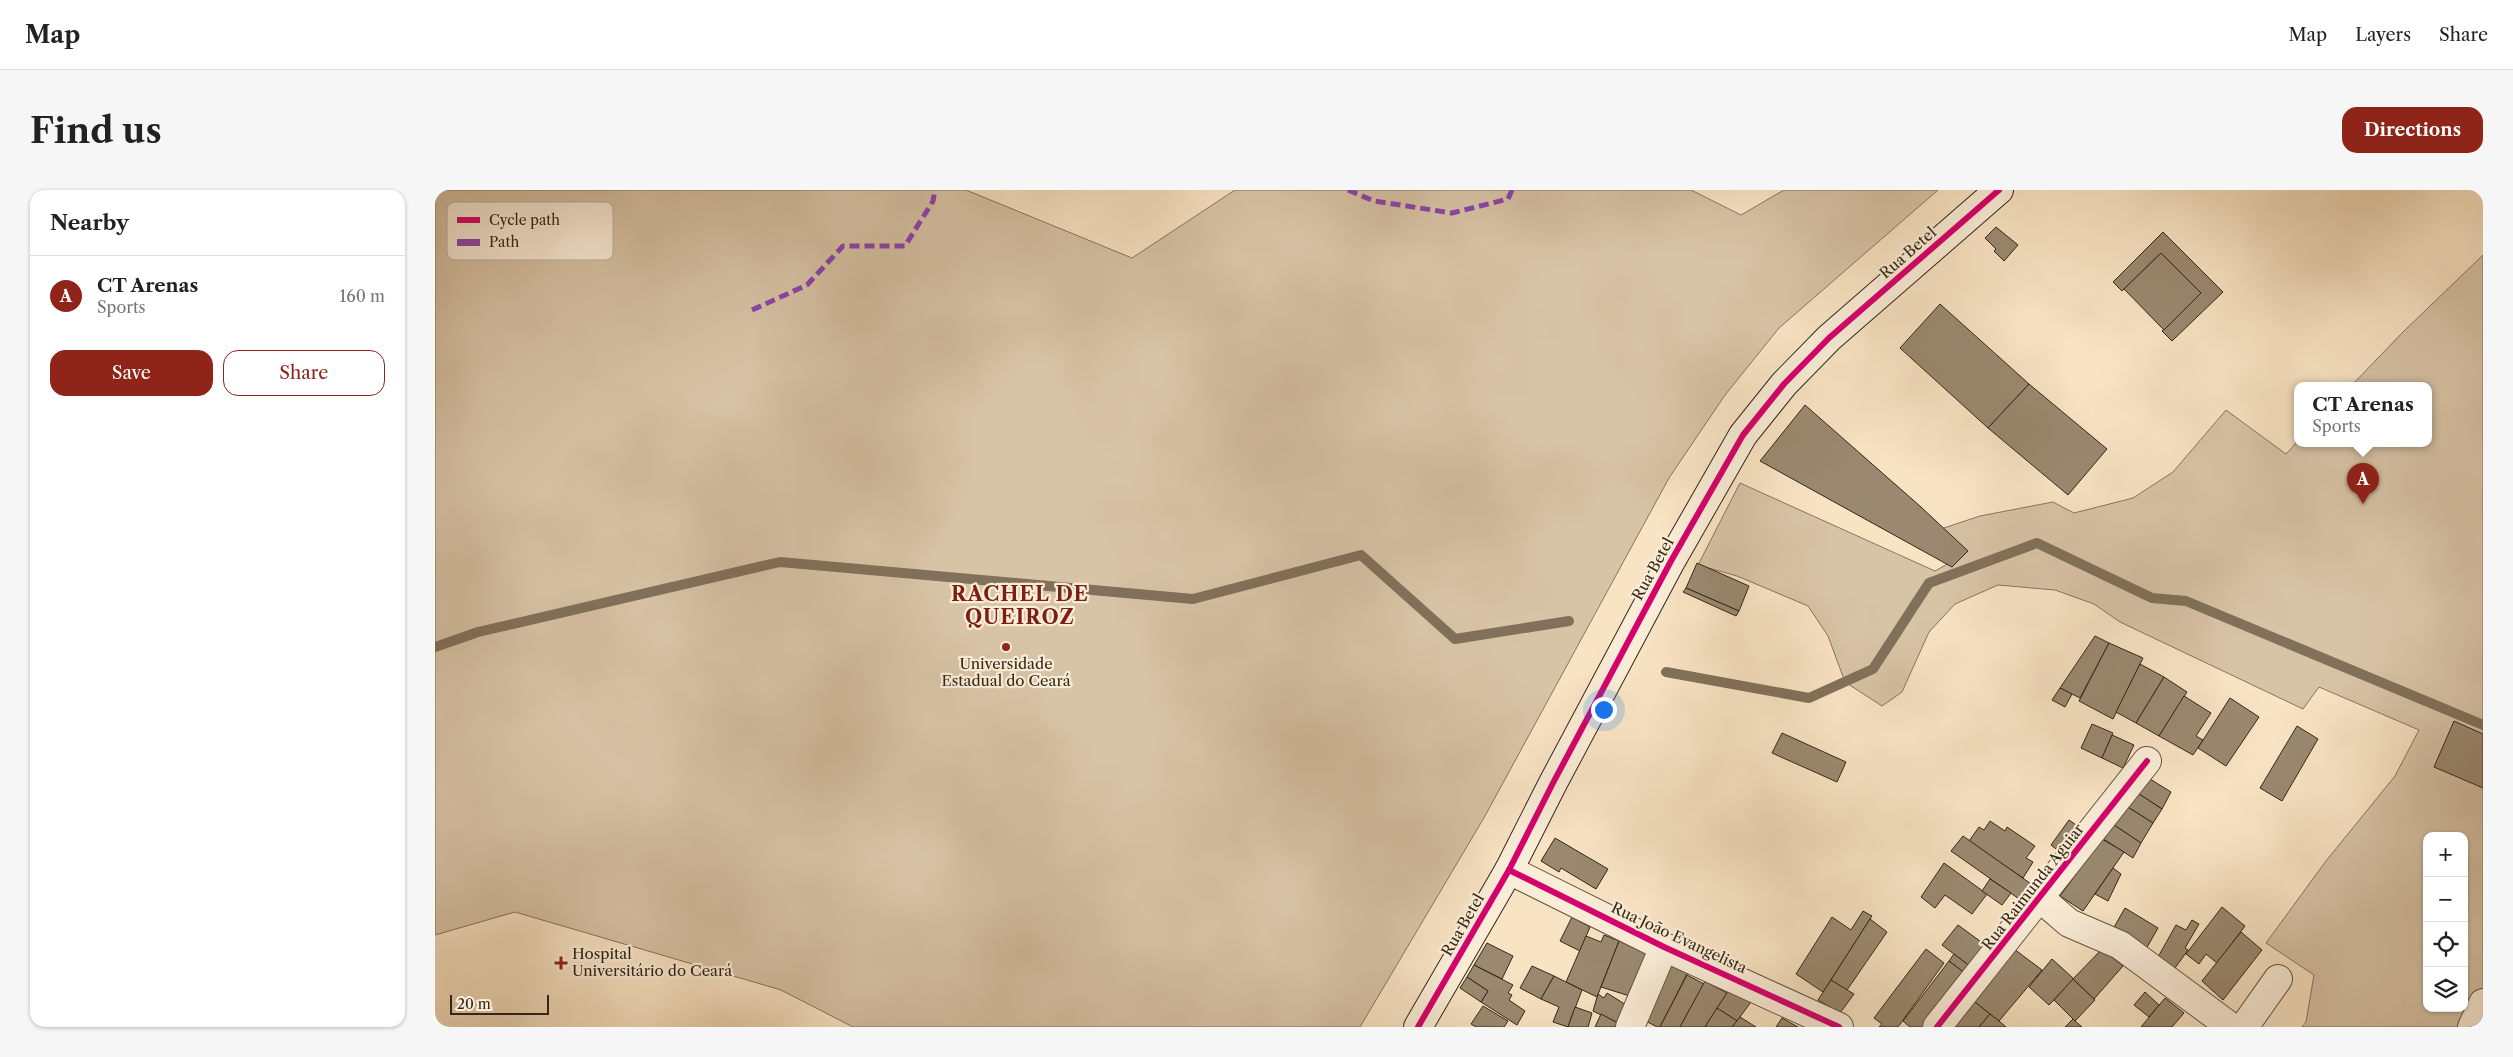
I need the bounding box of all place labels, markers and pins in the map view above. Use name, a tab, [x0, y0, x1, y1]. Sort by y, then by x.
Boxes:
pin: A	[2347, 463, 2379, 504]
marker: Universidade Estadual do Ceará	[1000, 641, 1012, 653]
place label: Universidade Estadual do Ceará	[941, 654, 1071, 690]
place label: Hospital Universitário do Ceará	[572, 944, 732, 980]
marker: Hospital Universitário do Ceará	[554, 956, 568, 970]

